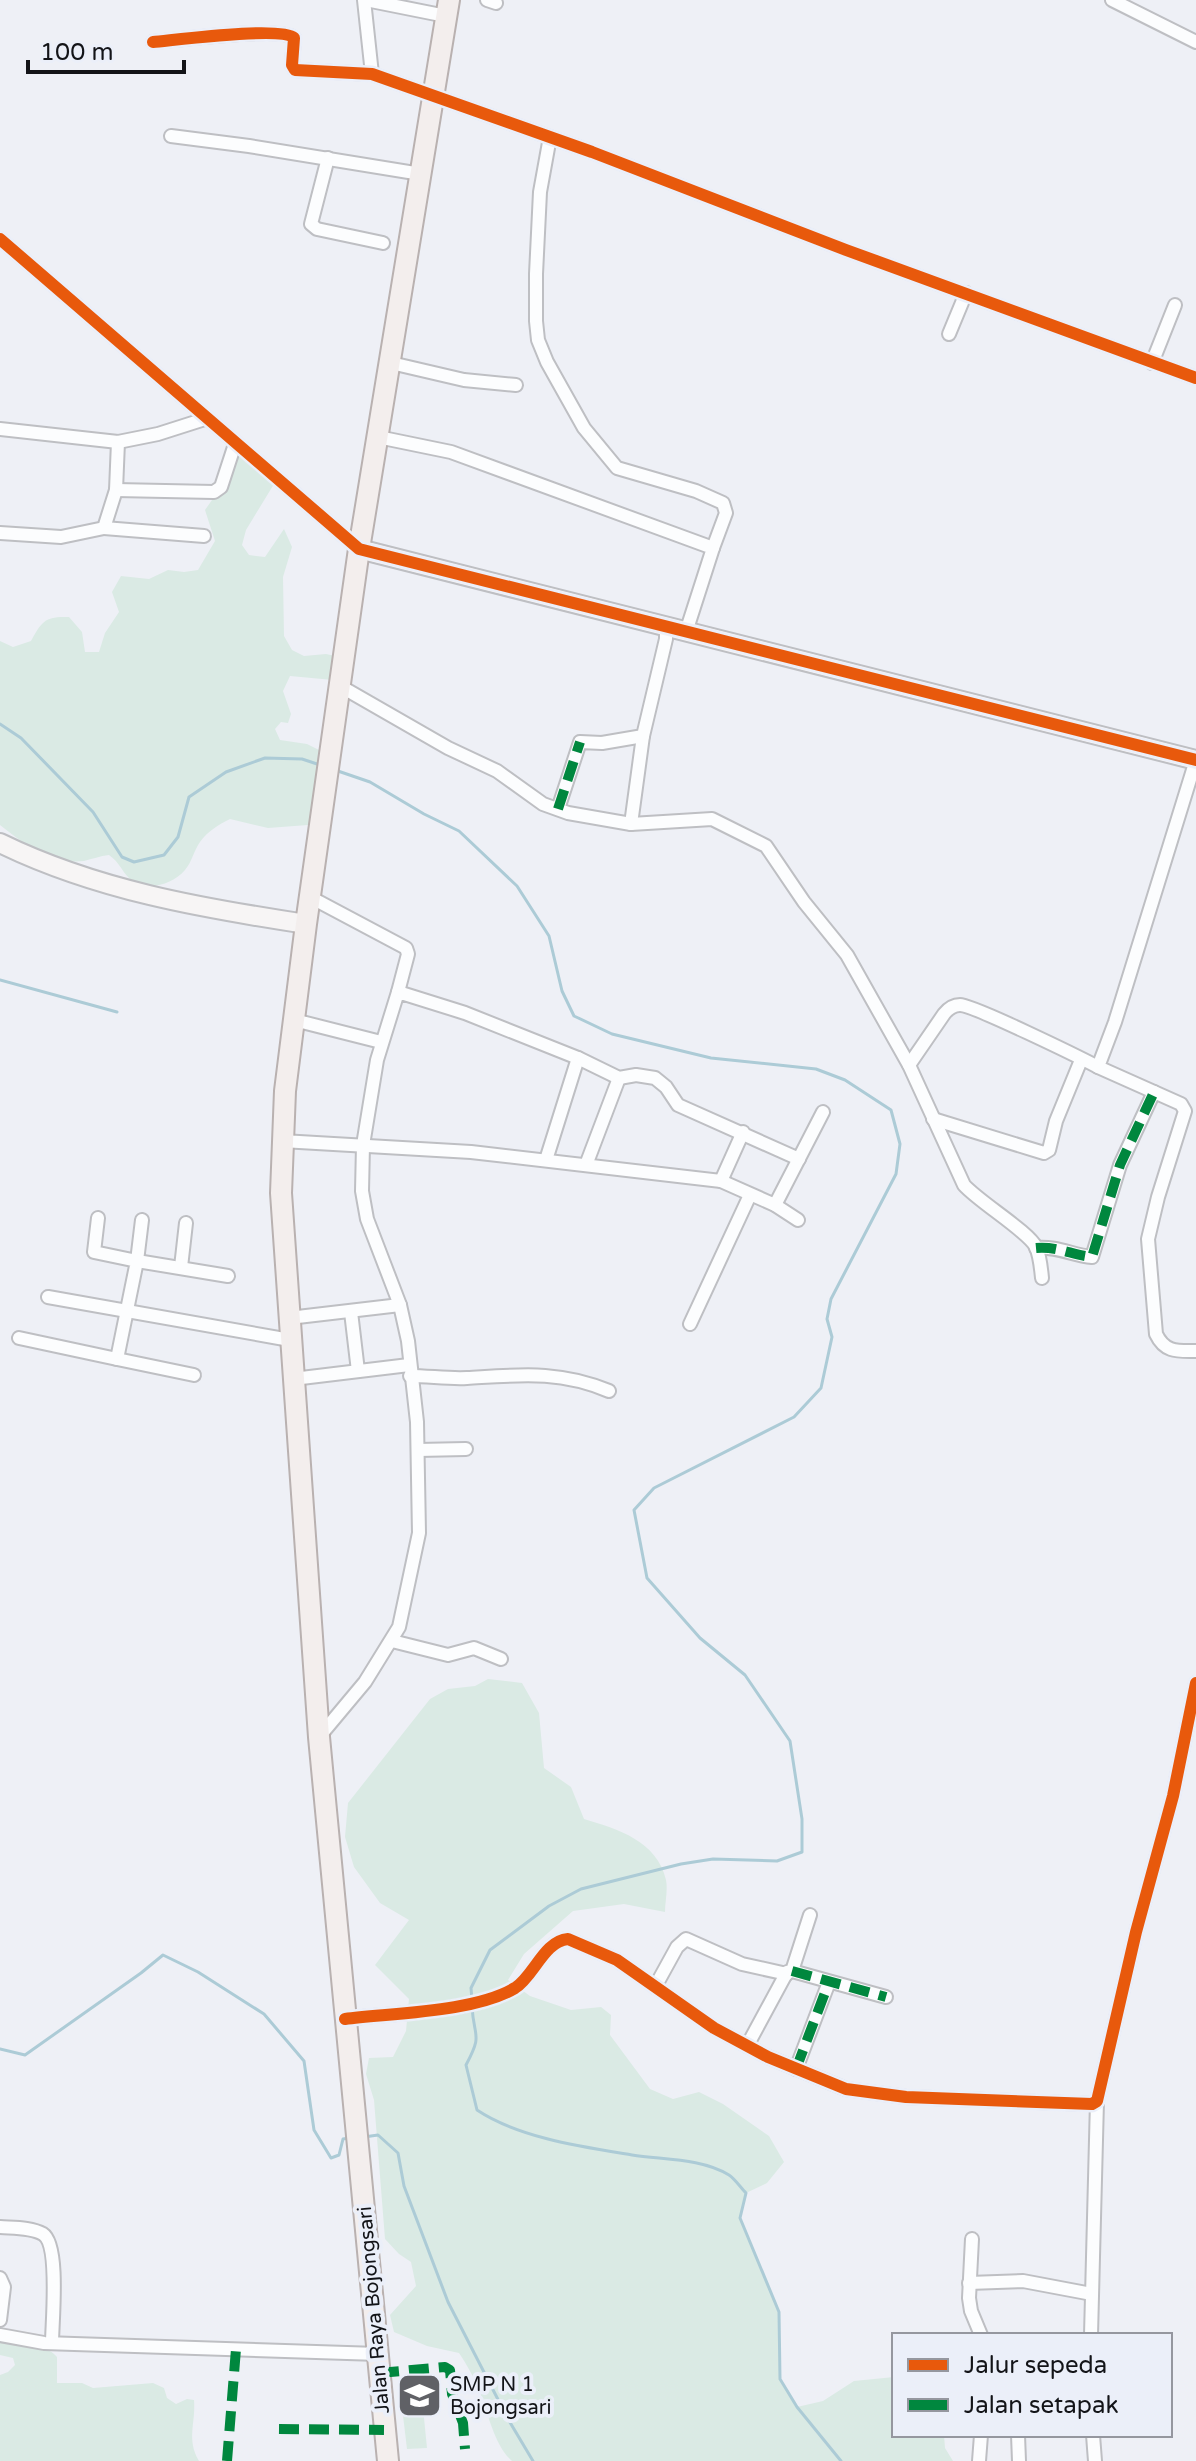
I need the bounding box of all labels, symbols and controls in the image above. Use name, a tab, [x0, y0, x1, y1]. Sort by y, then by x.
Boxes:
scale bar	[28, 24, 184, 74]
text: 100 m	[40, 38, 114, 67]
street label: Jalan Raya Bojongsari	[353, 2205, 395, 2415]
legend	[892, 2333, 1172, 2437]
text: Jalur sepeda	[964, 2351, 1107, 2380]
school or university icon: SMP N 1 Bojongsari	[395, 2372, 443, 2420]
place label: SMP N 1 Bojongsari	[450, 2373, 551, 2420]
text: Jalan setapak	[964, 2391, 1118, 2420]

